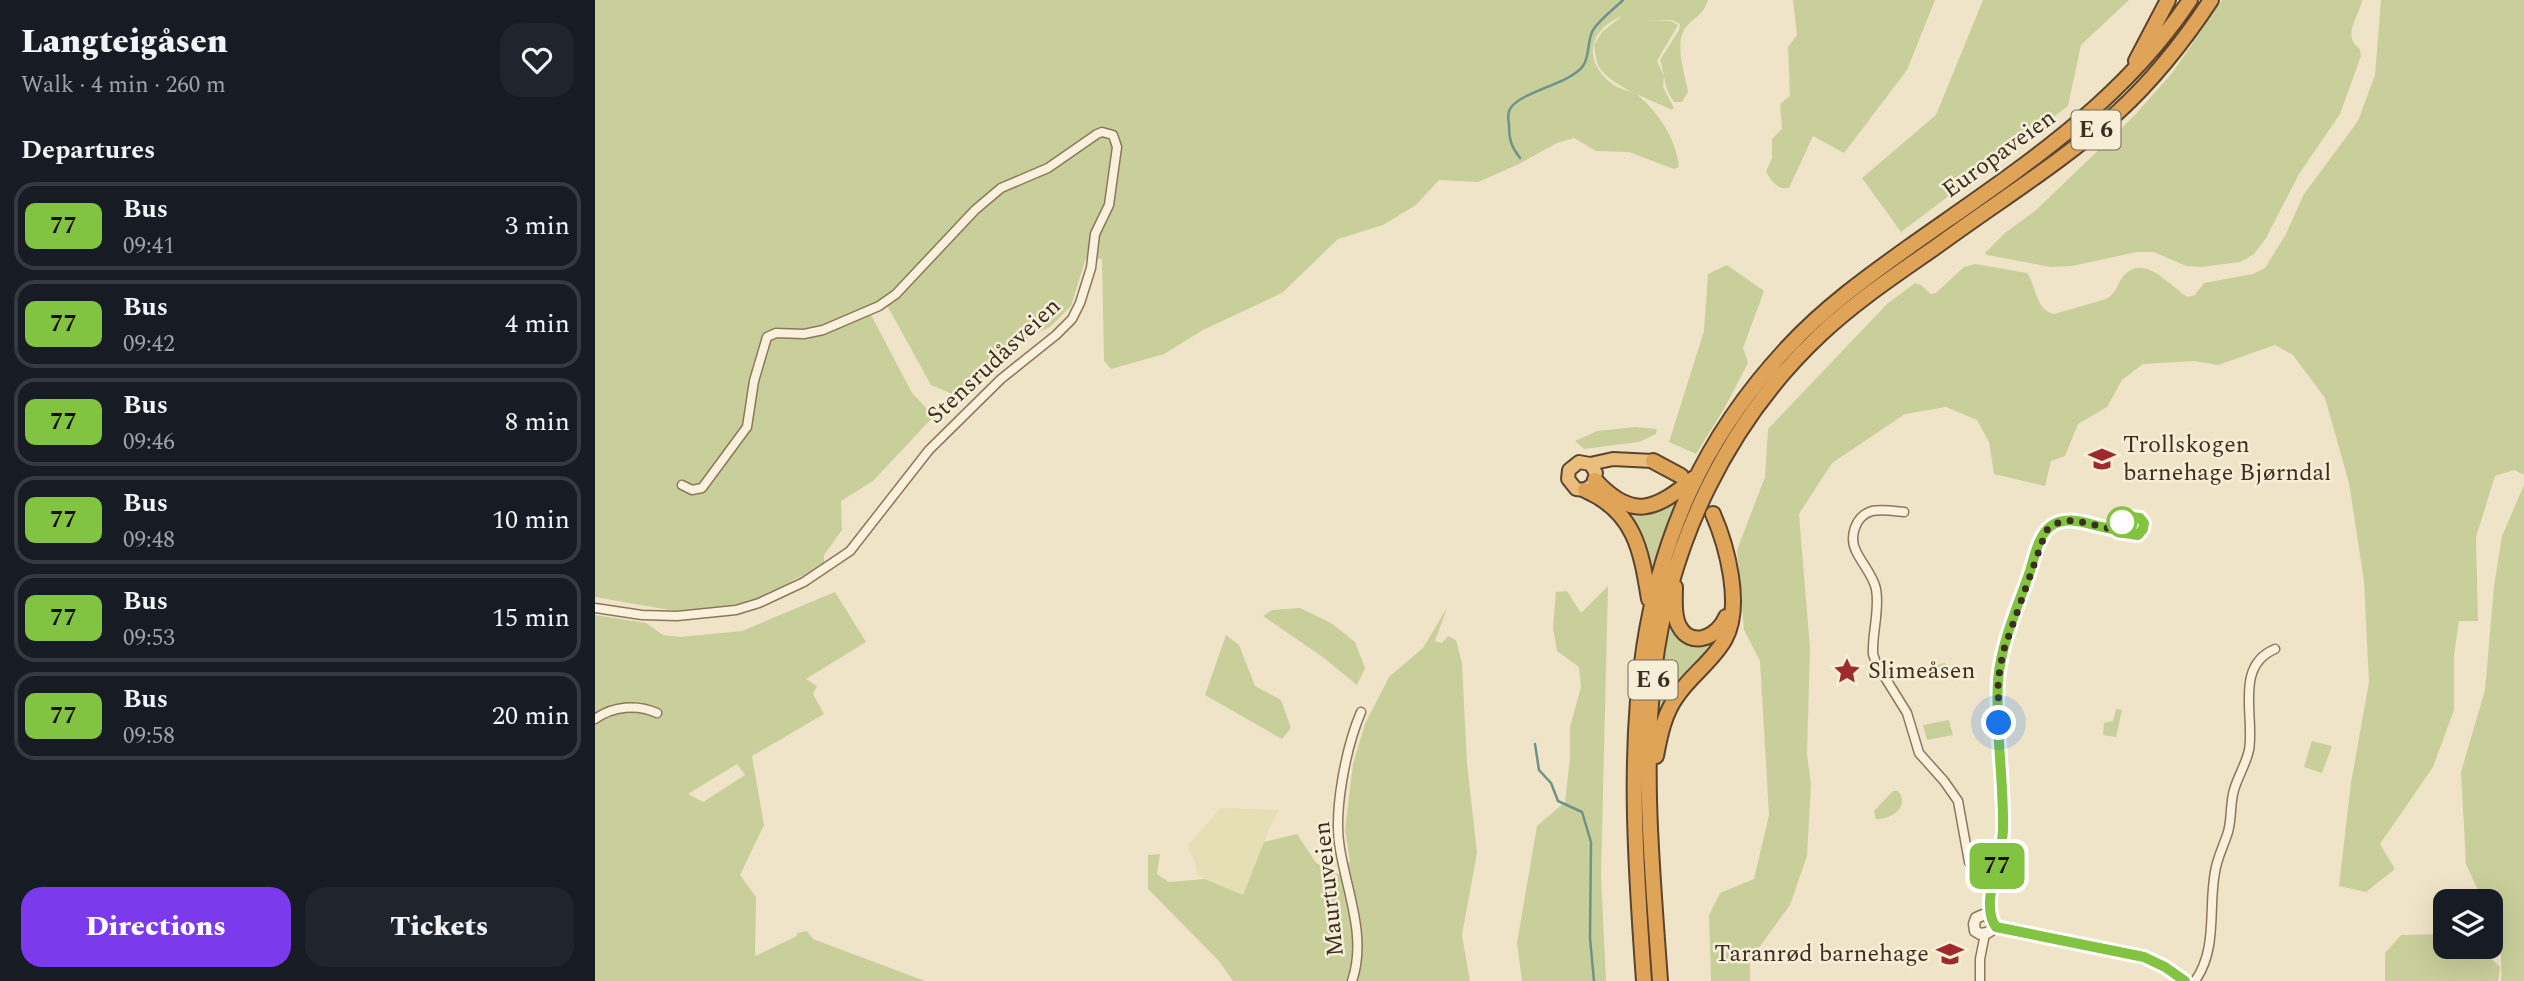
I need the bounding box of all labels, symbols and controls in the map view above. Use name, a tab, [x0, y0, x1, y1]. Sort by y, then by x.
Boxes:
text: Langteigåsen	[21, 17, 228, 67]
button: heart	[500, 23, 574, 97]
text: Walk · 4 min · 260 m	[21, 68, 226, 103]
street label: Europaveien	[1935, 100, 2064, 208]
road number: E 6	[2071, 111, 2121, 150]
text: Departures	[21, 130, 155, 170]
text: Bus	[123, 189, 168, 229]
text: 3 min	[505, 206, 570, 246]
text: 77	[50, 208, 77, 244]
text: 09:41	[123, 229, 175, 264]
text: Bus	[123, 287, 168, 327]
street label: Stensrudåsveien	[919, 289, 1069, 433]
text: 4 min	[505, 304, 570, 344]
text: 77	[50, 306, 77, 342]
text: 09:42	[123, 327, 175, 362]
text: Bus	[123, 385, 168, 425]
text: 8 min	[505, 402, 570, 442]
text: 77	[50, 404, 77, 440]
text: 09:46	[123, 425, 175, 460]
place label: Trollskogen barnehage Bjørndal	[2123, 427, 2331, 491]
school or university icon: Trollskogen barnehage Bjørndal	[2087, 444, 2117, 474]
text: Bus	[123, 483, 168, 523]
text: 10 min	[492, 500, 570, 540]
text: 77	[50, 502, 77, 538]
unlabelled marker	[2107, 507, 2137, 537]
text: 09:48	[123, 523, 175, 558]
text: Bus	[123, 581, 168, 621]
text: 15 min	[492, 598, 570, 638]
text: 77	[50, 600, 77, 636]
text: 09:53	[123, 621, 175, 656]
place label: Slimeåsen	[1868, 653, 1975, 689]
place icon: Slimeåsen	[1832, 656, 1862, 686]
road number: E 6	[1629, 660, 1677, 700]
text: Bus	[123, 679, 168, 719]
text: 20 min	[492, 696, 570, 736]
text: 77	[50, 698, 77, 734]
your location	[1981, 705, 2016, 740]
text: 09:58	[123, 719, 175, 754]
street label: Maurtuveien	[1304, 819, 1354, 958]
line badge: 77	[1965, 843, 2029, 889]
text: 77	[1984, 848, 2010, 884]
button: Directions	[21, 887, 291, 967]
button: Tickets	[305, 887, 574, 967]
map controls	[2433, 889, 2503, 959]
button: layers	[2433, 889, 2503, 959]
place label: Taranrød barnehage	[1714, 936, 1929, 972]
school or university icon: Taranrød barnehage	[1935, 939, 1965, 969]

